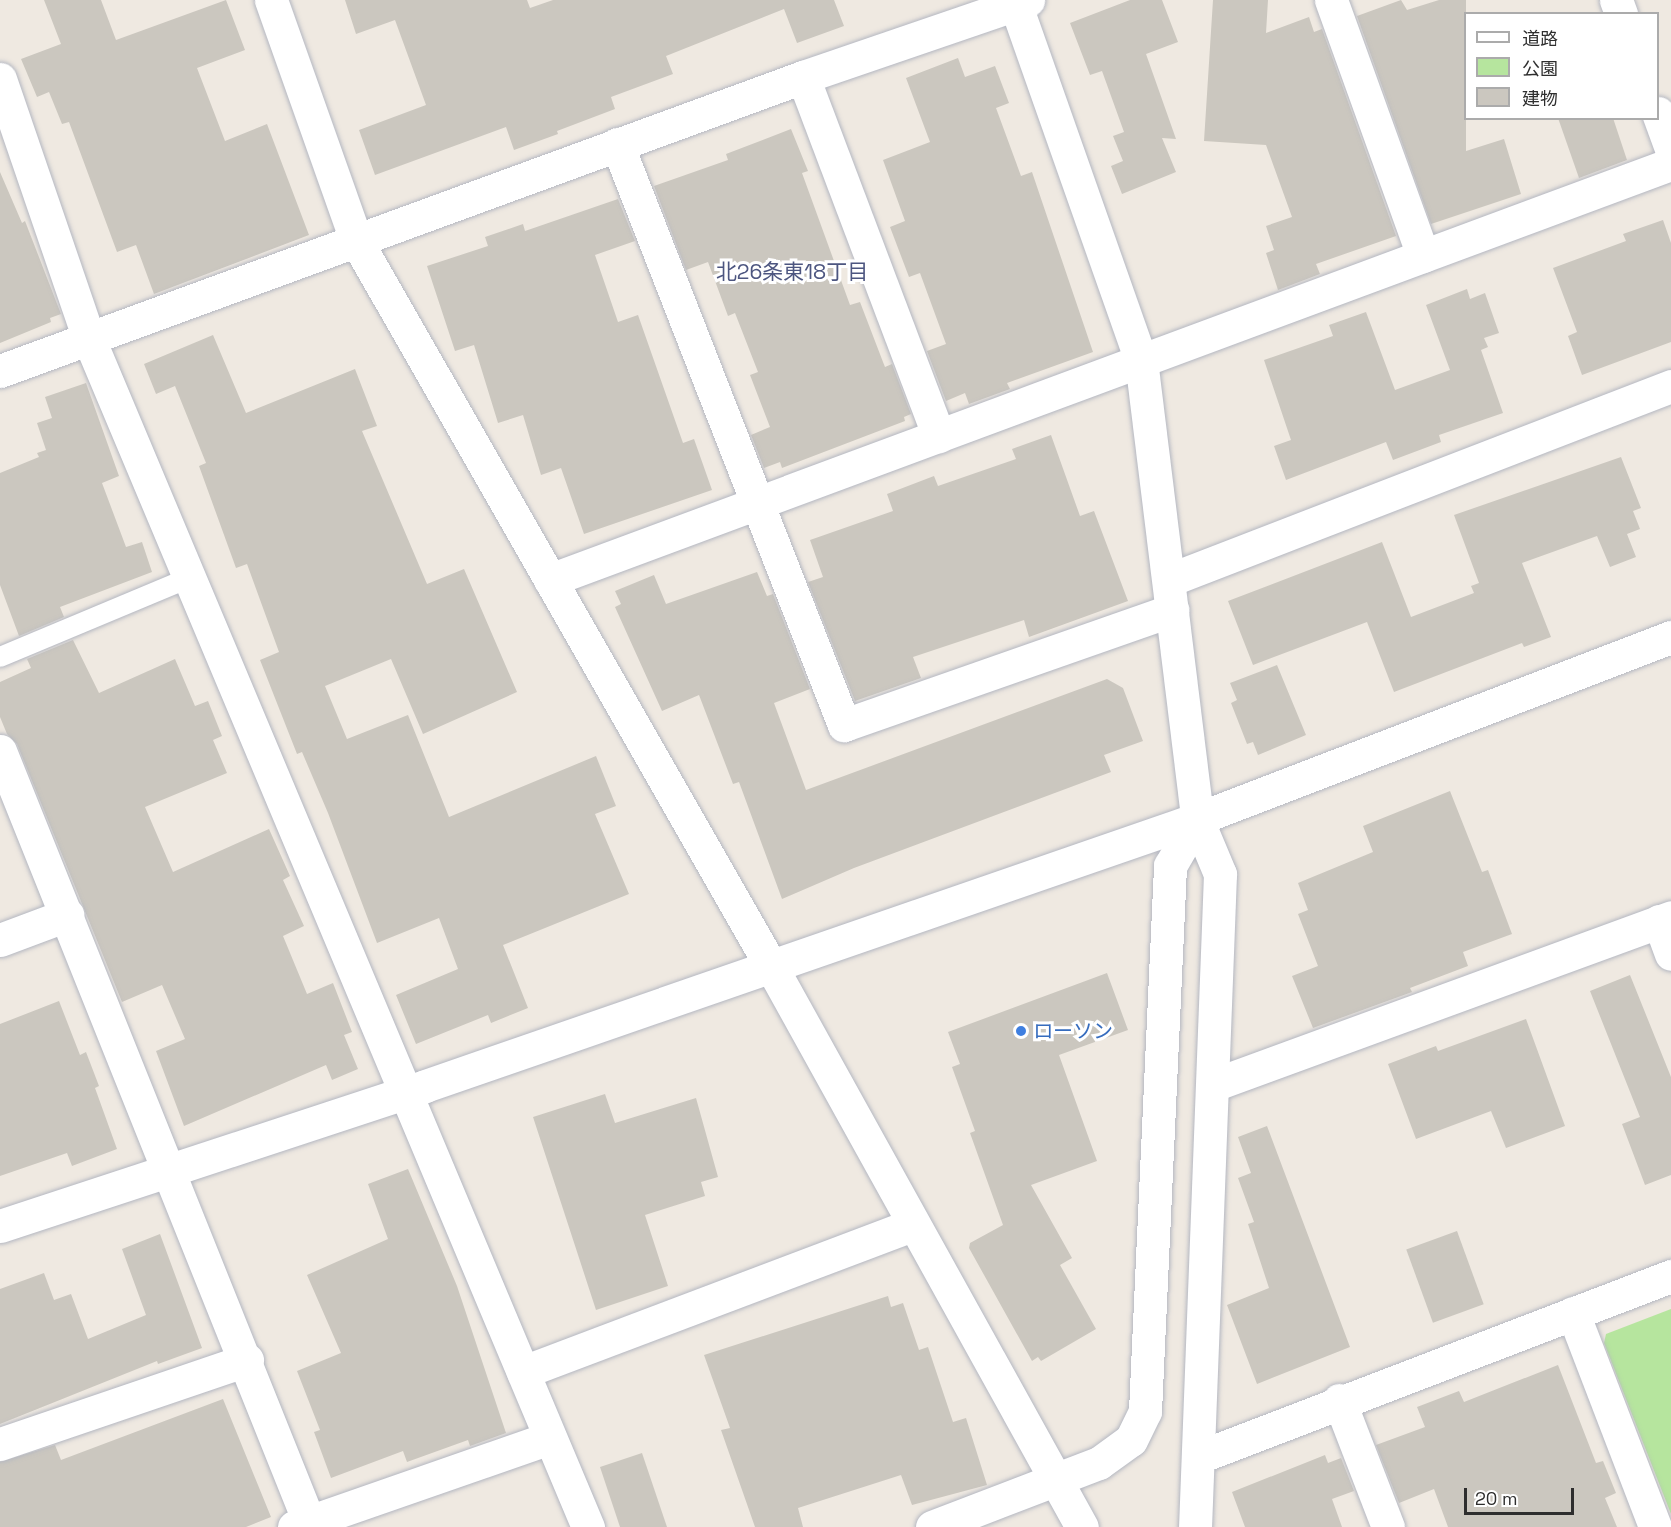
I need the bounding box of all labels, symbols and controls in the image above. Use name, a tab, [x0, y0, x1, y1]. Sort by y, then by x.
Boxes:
legend	[1464, 12, 1659, 120]
text: 道路	[1522, 27, 1558, 50]
text: 公園	[1522, 57, 1558, 80]
text: 建物	[1522, 87, 1558, 110]
district label: 北26条東18丁目	[716, 259, 868, 285]
place label: ローソン	[1033, 1019, 1113, 1043]
marker: ローソン	[1014, 1024, 1028, 1038]
scale bar	[1467, 1476, 1576, 1514]
text: 20 m	[1475, 1487, 1518, 1510]

